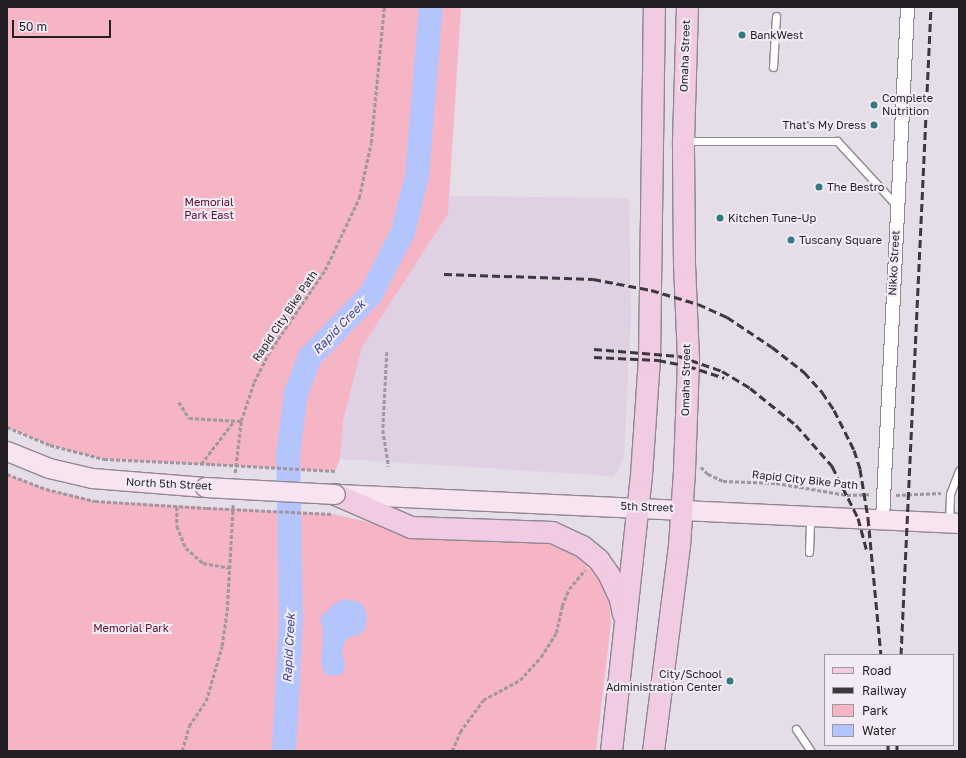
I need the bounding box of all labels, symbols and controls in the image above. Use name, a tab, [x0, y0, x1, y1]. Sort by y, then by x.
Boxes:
scale bar	[14, 12, 113, 38]
text: 50 m	[19, 19, 47, 34]
street label: Omaha Street	[677, 20, 693, 92]
place label: BankWest	[750, 28, 803, 42]
marker: BankWest	[737, 30, 747, 40]
place label: Complete Nutrition	[882, 92, 933, 118]
marker: Complete Nutrition	[869, 100, 879, 110]
place label: That's My Dress	[783, 118, 866, 132]
marker: That's My Dress	[869, 120, 879, 130]
place label: The Bestro	[827, 180, 884, 194]
marker: The Bestro	[814, 182, 824, 192]
park label: Memorial Park East	[184, 196, 234, 222]
place label: Kitchen Tune-Up	[728, 211, 816, 225]
marker: Kitchen Tune-Up	[715, 213, 725, 223]
street label: Nikko Street	[886, 230, 902, 296]
place label: Tuscany Square	[799, 233, 882, 247]
marker: Tuscany Square	[786, 235, 796, 245]
street label: Rapid City Bike Path	[250, 268, 320, 364]
water label: Rapid Creek	[310, 297, 368, 357]
street label: Omaha Street	[679, 344, 693, 416]
street label: Rapid City Bike Path	[751, 468, 859, 492]
street label: North 5th Street	[126, 475, 212, 493]
street label: 5th Street	[620, 499, 674, 515]
water label: Rapid Creek	[280, 613, 298, 683]
park label: Memorial Park	[93, 621, 169, 635]
legend	[824, 654, 954, 746]
text: Road	[862, 663, 891, 678]
place label: City/School Administration Center	[606, 668, 722, 694]
marker: City/School Administration Center	[725, 676, 735, 686]
text: Railway	[862, 683, 907, 698]
text: Park	[862, 703, 888, 718]
text: Water	[862, 723, 896, 738]

